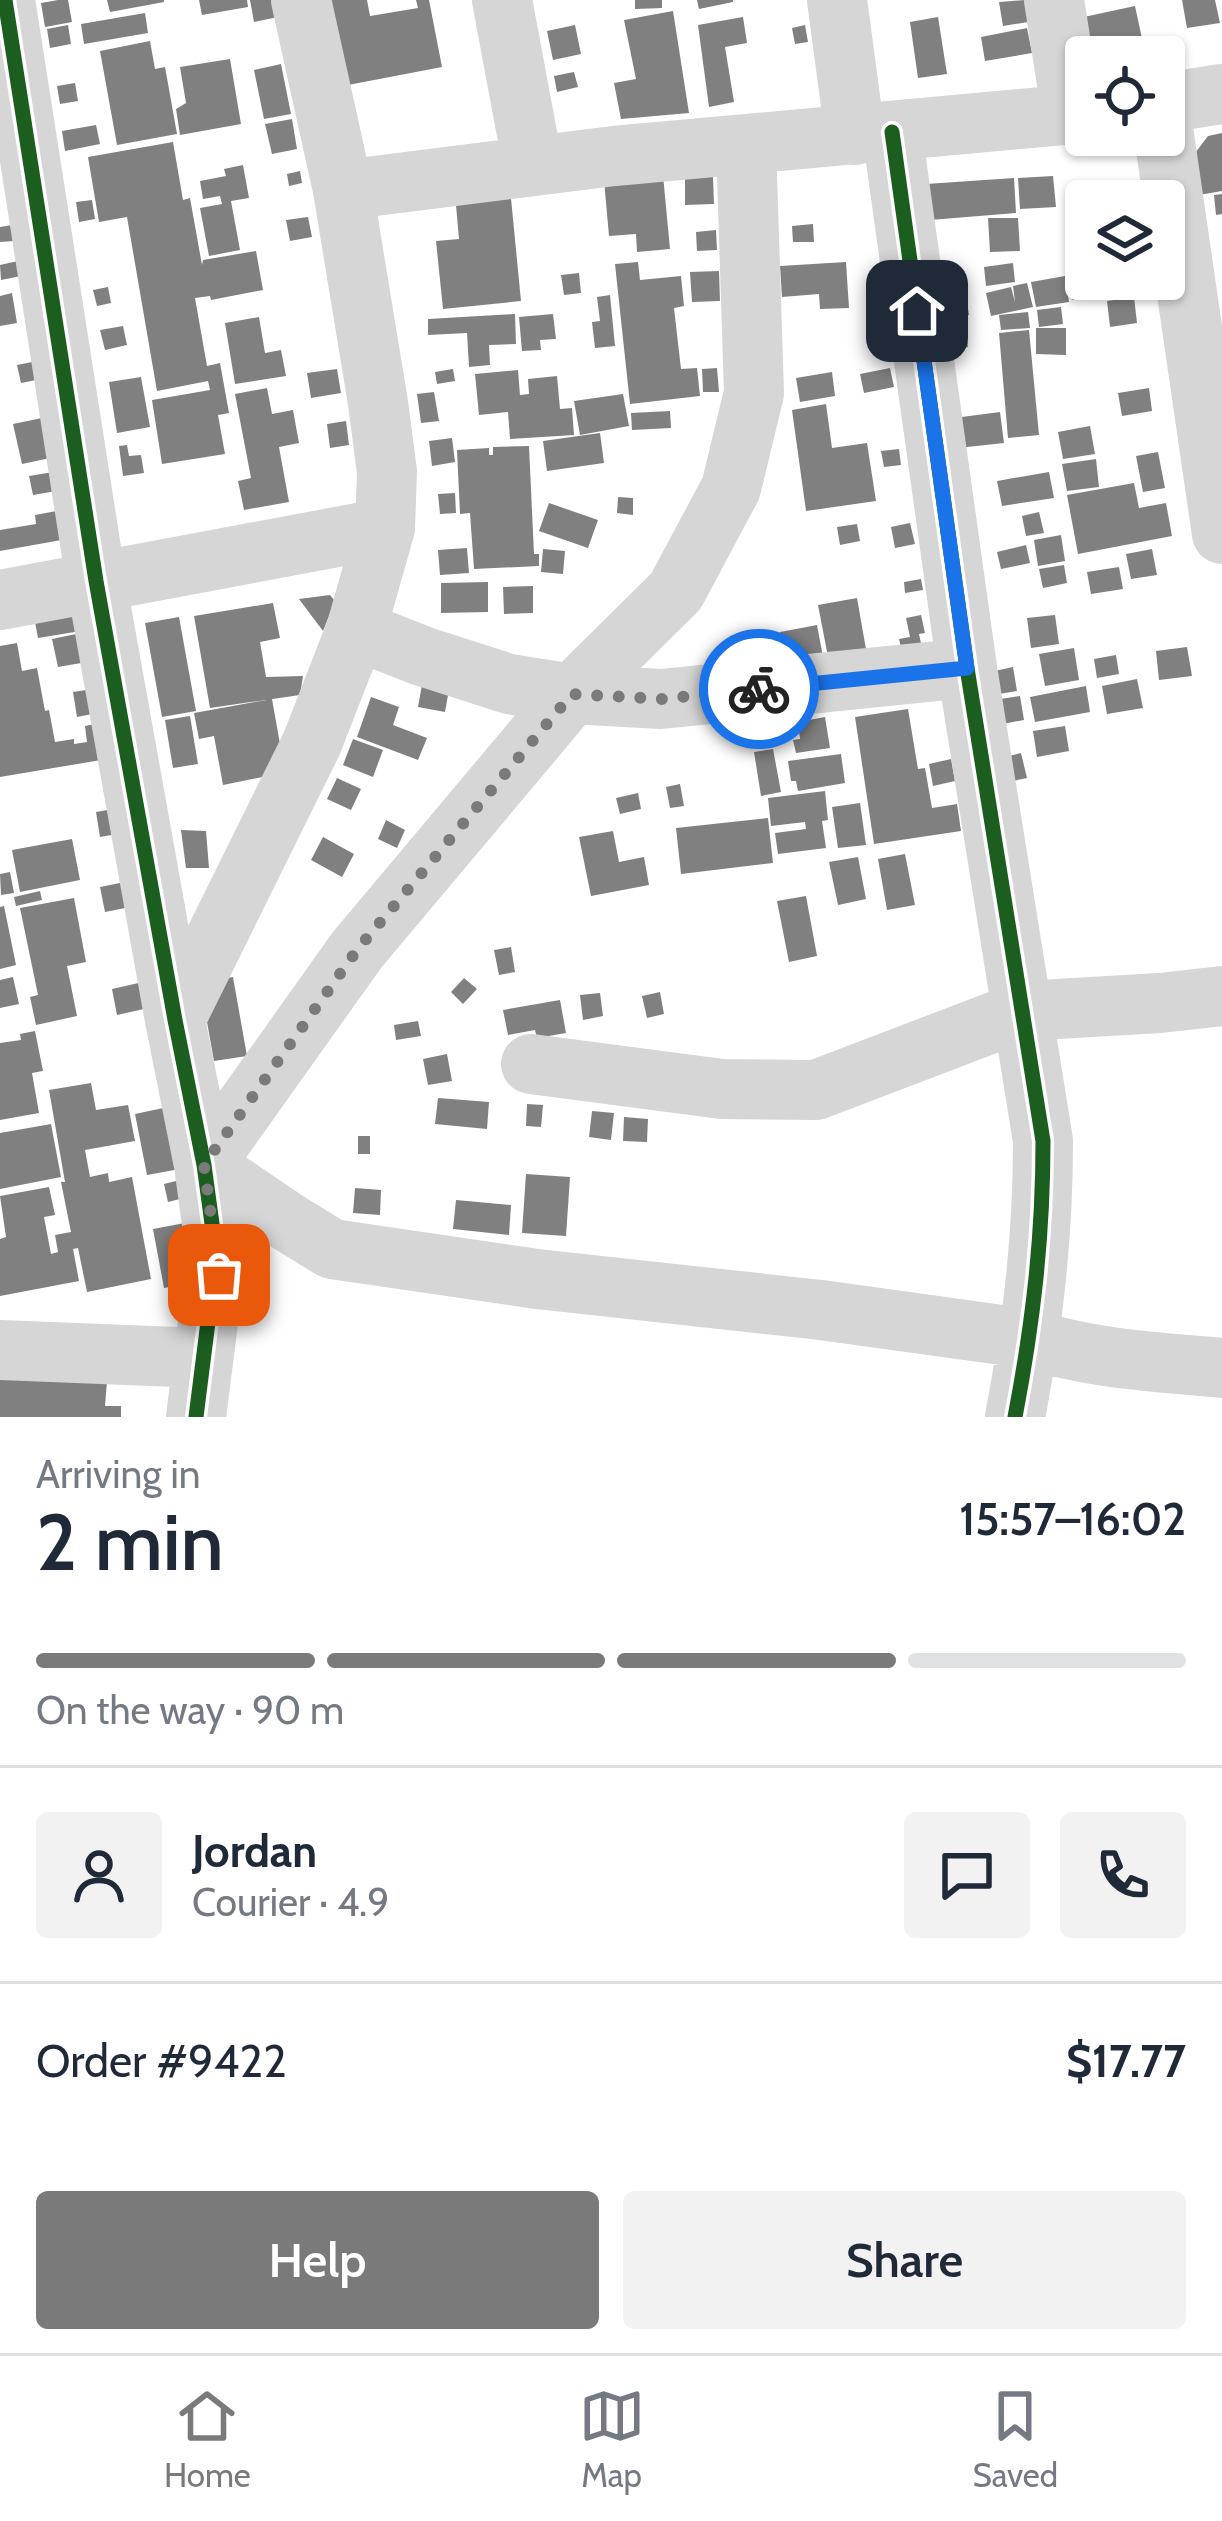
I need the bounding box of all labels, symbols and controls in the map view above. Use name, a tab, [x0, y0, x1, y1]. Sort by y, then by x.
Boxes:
map controls	[1065, 36, 1185, 300]
button: locate	[1065, 36, 1185, 156]
button: layers	[1065, 180, 1185, 300]
pin	[866, 260, 968, 362]
icon: home	[884, 278, 950, 344]
courier	[699, 629, 819, 749]
icon: bike	[726, 656, 792, 722]
pin	[168, 1224, 270, 1326]
icon: bag	[186, 1242, 252, 1308]
text: Arriving in	[36, 1450, 200, 1498]
text: 15:57–16:02	[959, 1492, 1186, 1546]
text: 2 min	[36, 1495, 224, 1590]
text: On the way · 90 m	[36, 1686, 344, 1734]
button: person	[36, 1812, 162, 1938]
button: chat	[904, 1812, 1030, 1938]
button: phone	[1060, 1812, 1186, 1938]
text: Jordan	[192, 1824, 317, 1878]
text: Courier · 4.9	[192, 1878, 389, 1926]
text: Order #9422	[36, 2034, 287, 2088]
text: $17.77	[1066, 2034, 1186, 2088]
button: Help	[36, 2191, 599, 2329]
button: Share	[623, 2191, 1186, 2329]
tab: Home	[164, 2383, 251, 2495]
tab: Map	[579, 2383, 645, 2495]
tab: Saved	[972, 2383, 1058, 2495]

